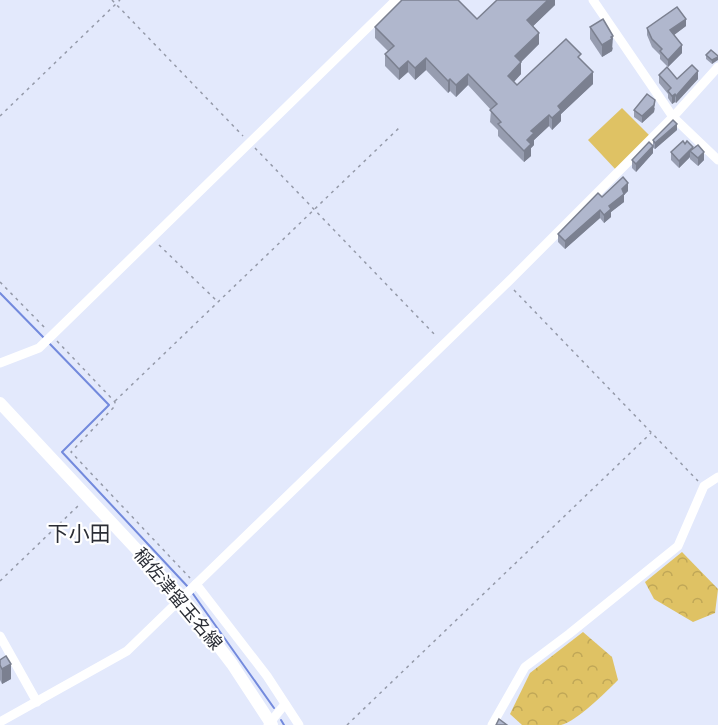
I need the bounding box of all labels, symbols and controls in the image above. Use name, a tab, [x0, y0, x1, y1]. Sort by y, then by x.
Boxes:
district label: 下小田	[48, 519, 111, 548]
street label: 稲佐津留玉名線	[128, 542, 228, 655]

